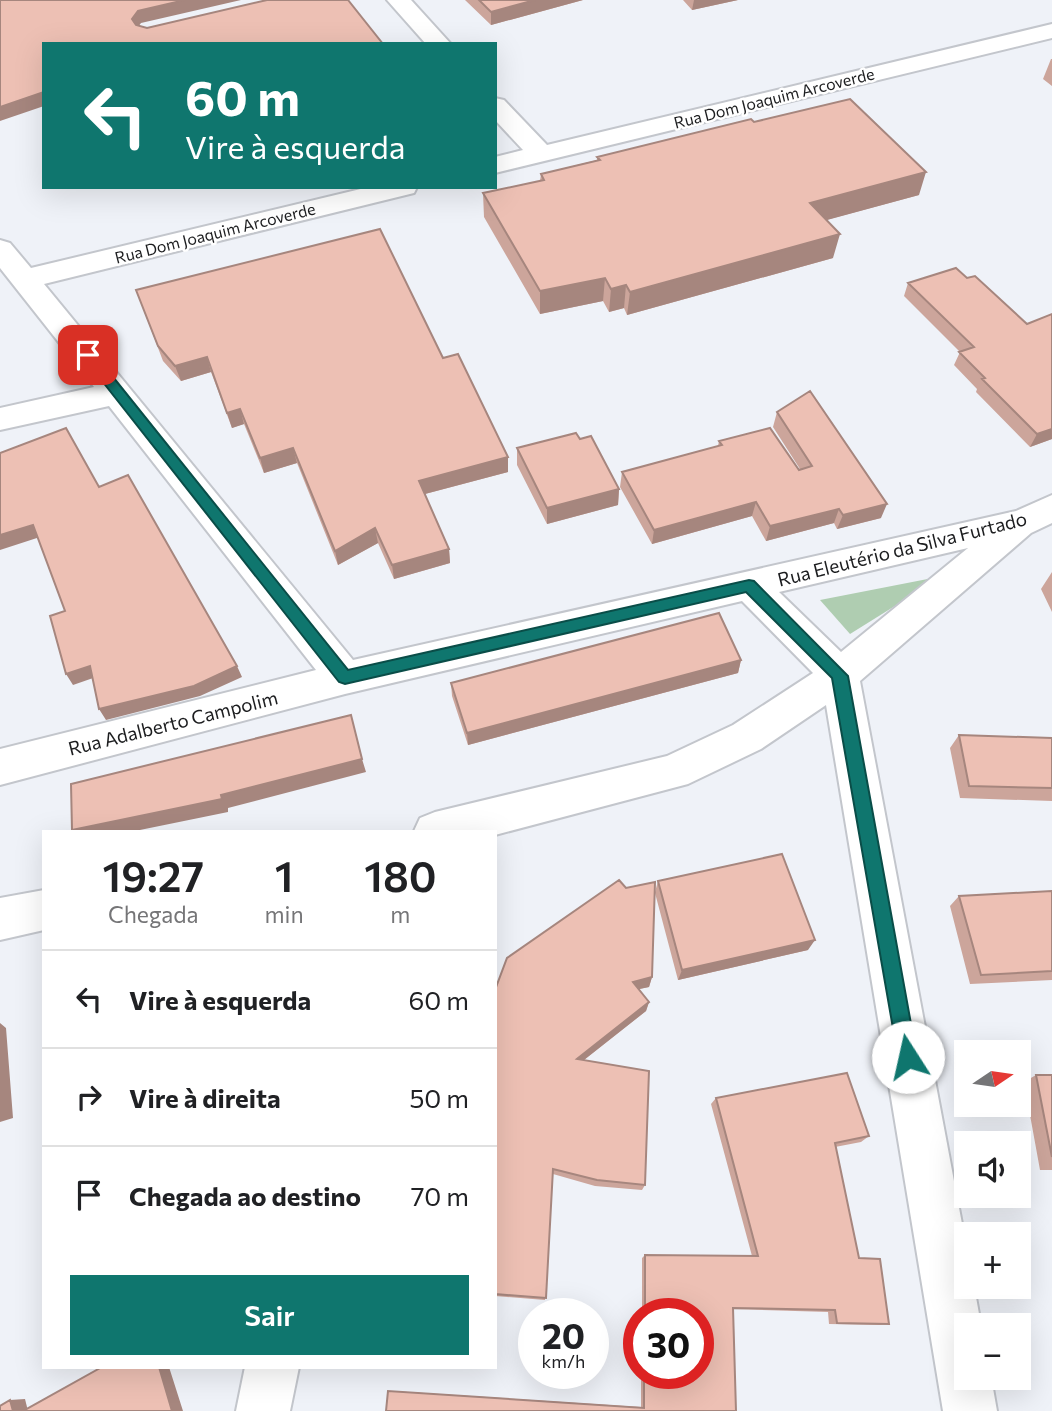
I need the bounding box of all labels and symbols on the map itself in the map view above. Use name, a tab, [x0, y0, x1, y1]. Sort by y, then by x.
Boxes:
street label: Rua Dom Joaquim Arcoverde	[672, 63, 876, 132]
street label: Rua Dom Joaquim Arcoverde	[113, 198, 317, 267]
pin	[58, 325, 118, 385]
street label: Rua Eleutério da Silva Furtado	[775, 506, 1029, 591]
street label: Rua Adalberto Campolim	[66, 685, 280, 760]
position arrow	[871, 1020, 945, 1094]
north arrow	[954, 1040, 1031, 1116]
speed limit sign: 30	[623, 1298, 714, 1389]

